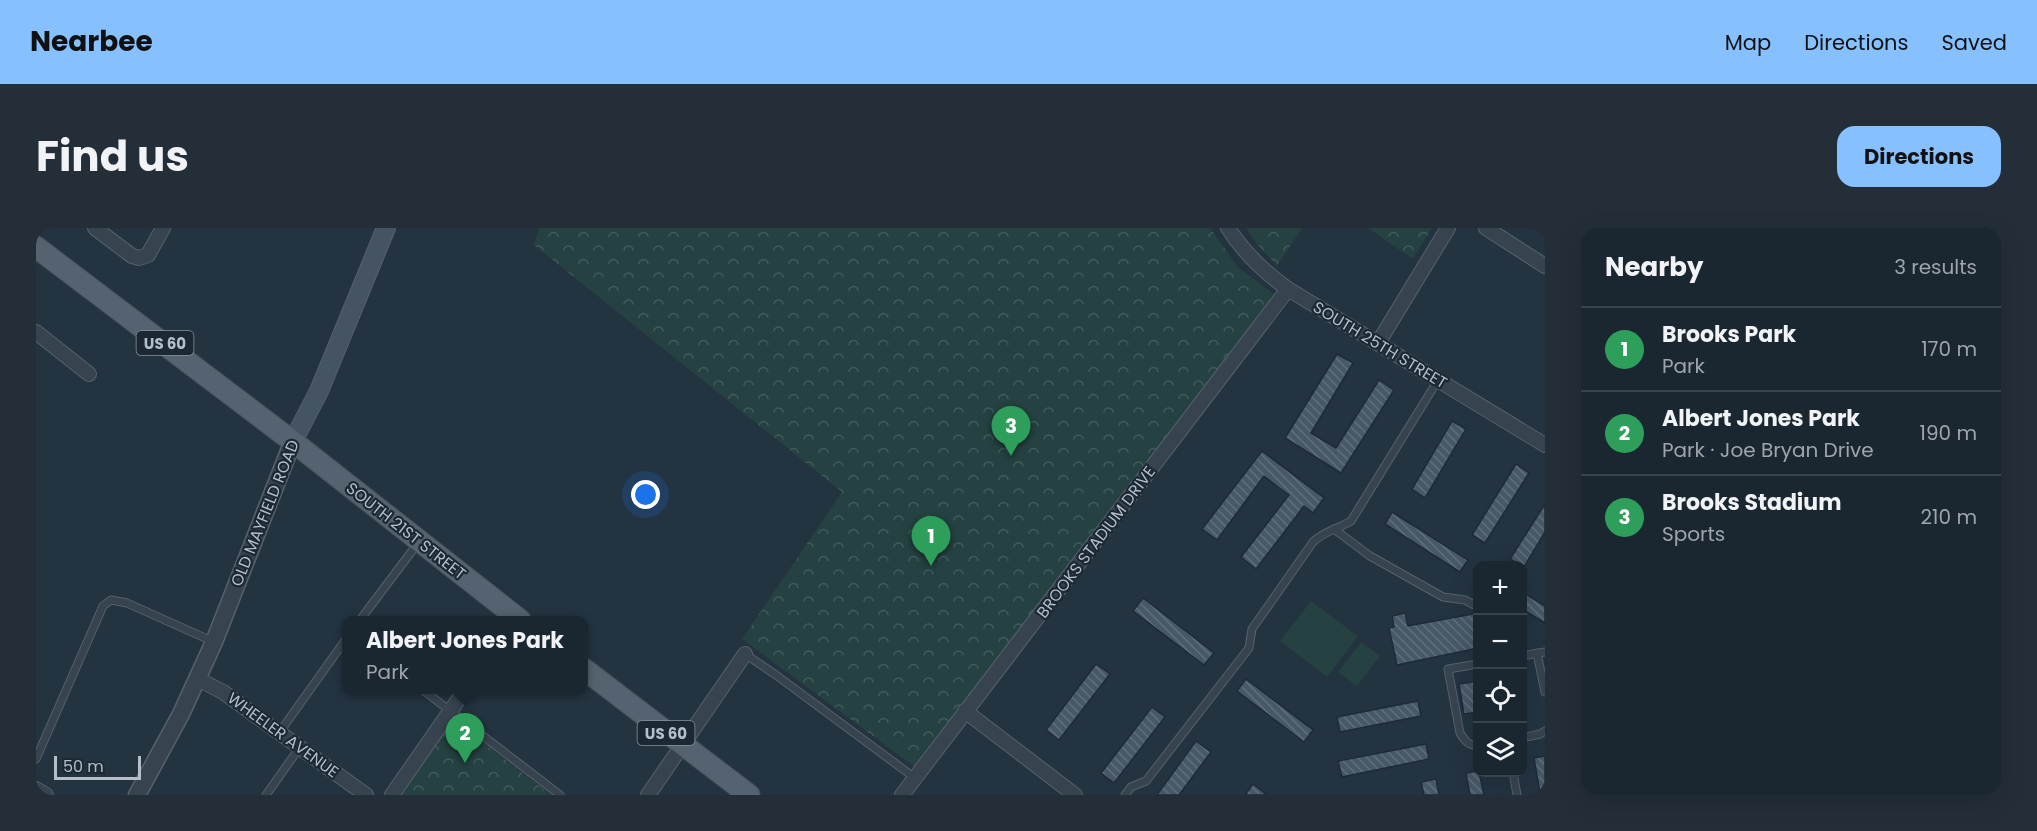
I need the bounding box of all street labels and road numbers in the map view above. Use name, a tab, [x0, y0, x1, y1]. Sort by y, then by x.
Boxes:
street label: SOUTH 25TH STREET	[1309, 296, 1452, 394]
road number: US 60	[136, 331, 194, 355]
street label: OLD MAYFIELD ROAD	[225, 436, 305, 590]
street label: BROOKS STADIUM DRIVE	[1031, 461, 1161, 623]
street label: SOUTH 21ST STREET	[341, 477, 471, 585]
street label: WHEELER AVENUE	[223, 687, 343, 783]
road number: US 60	[638, 721, 694, 745]

